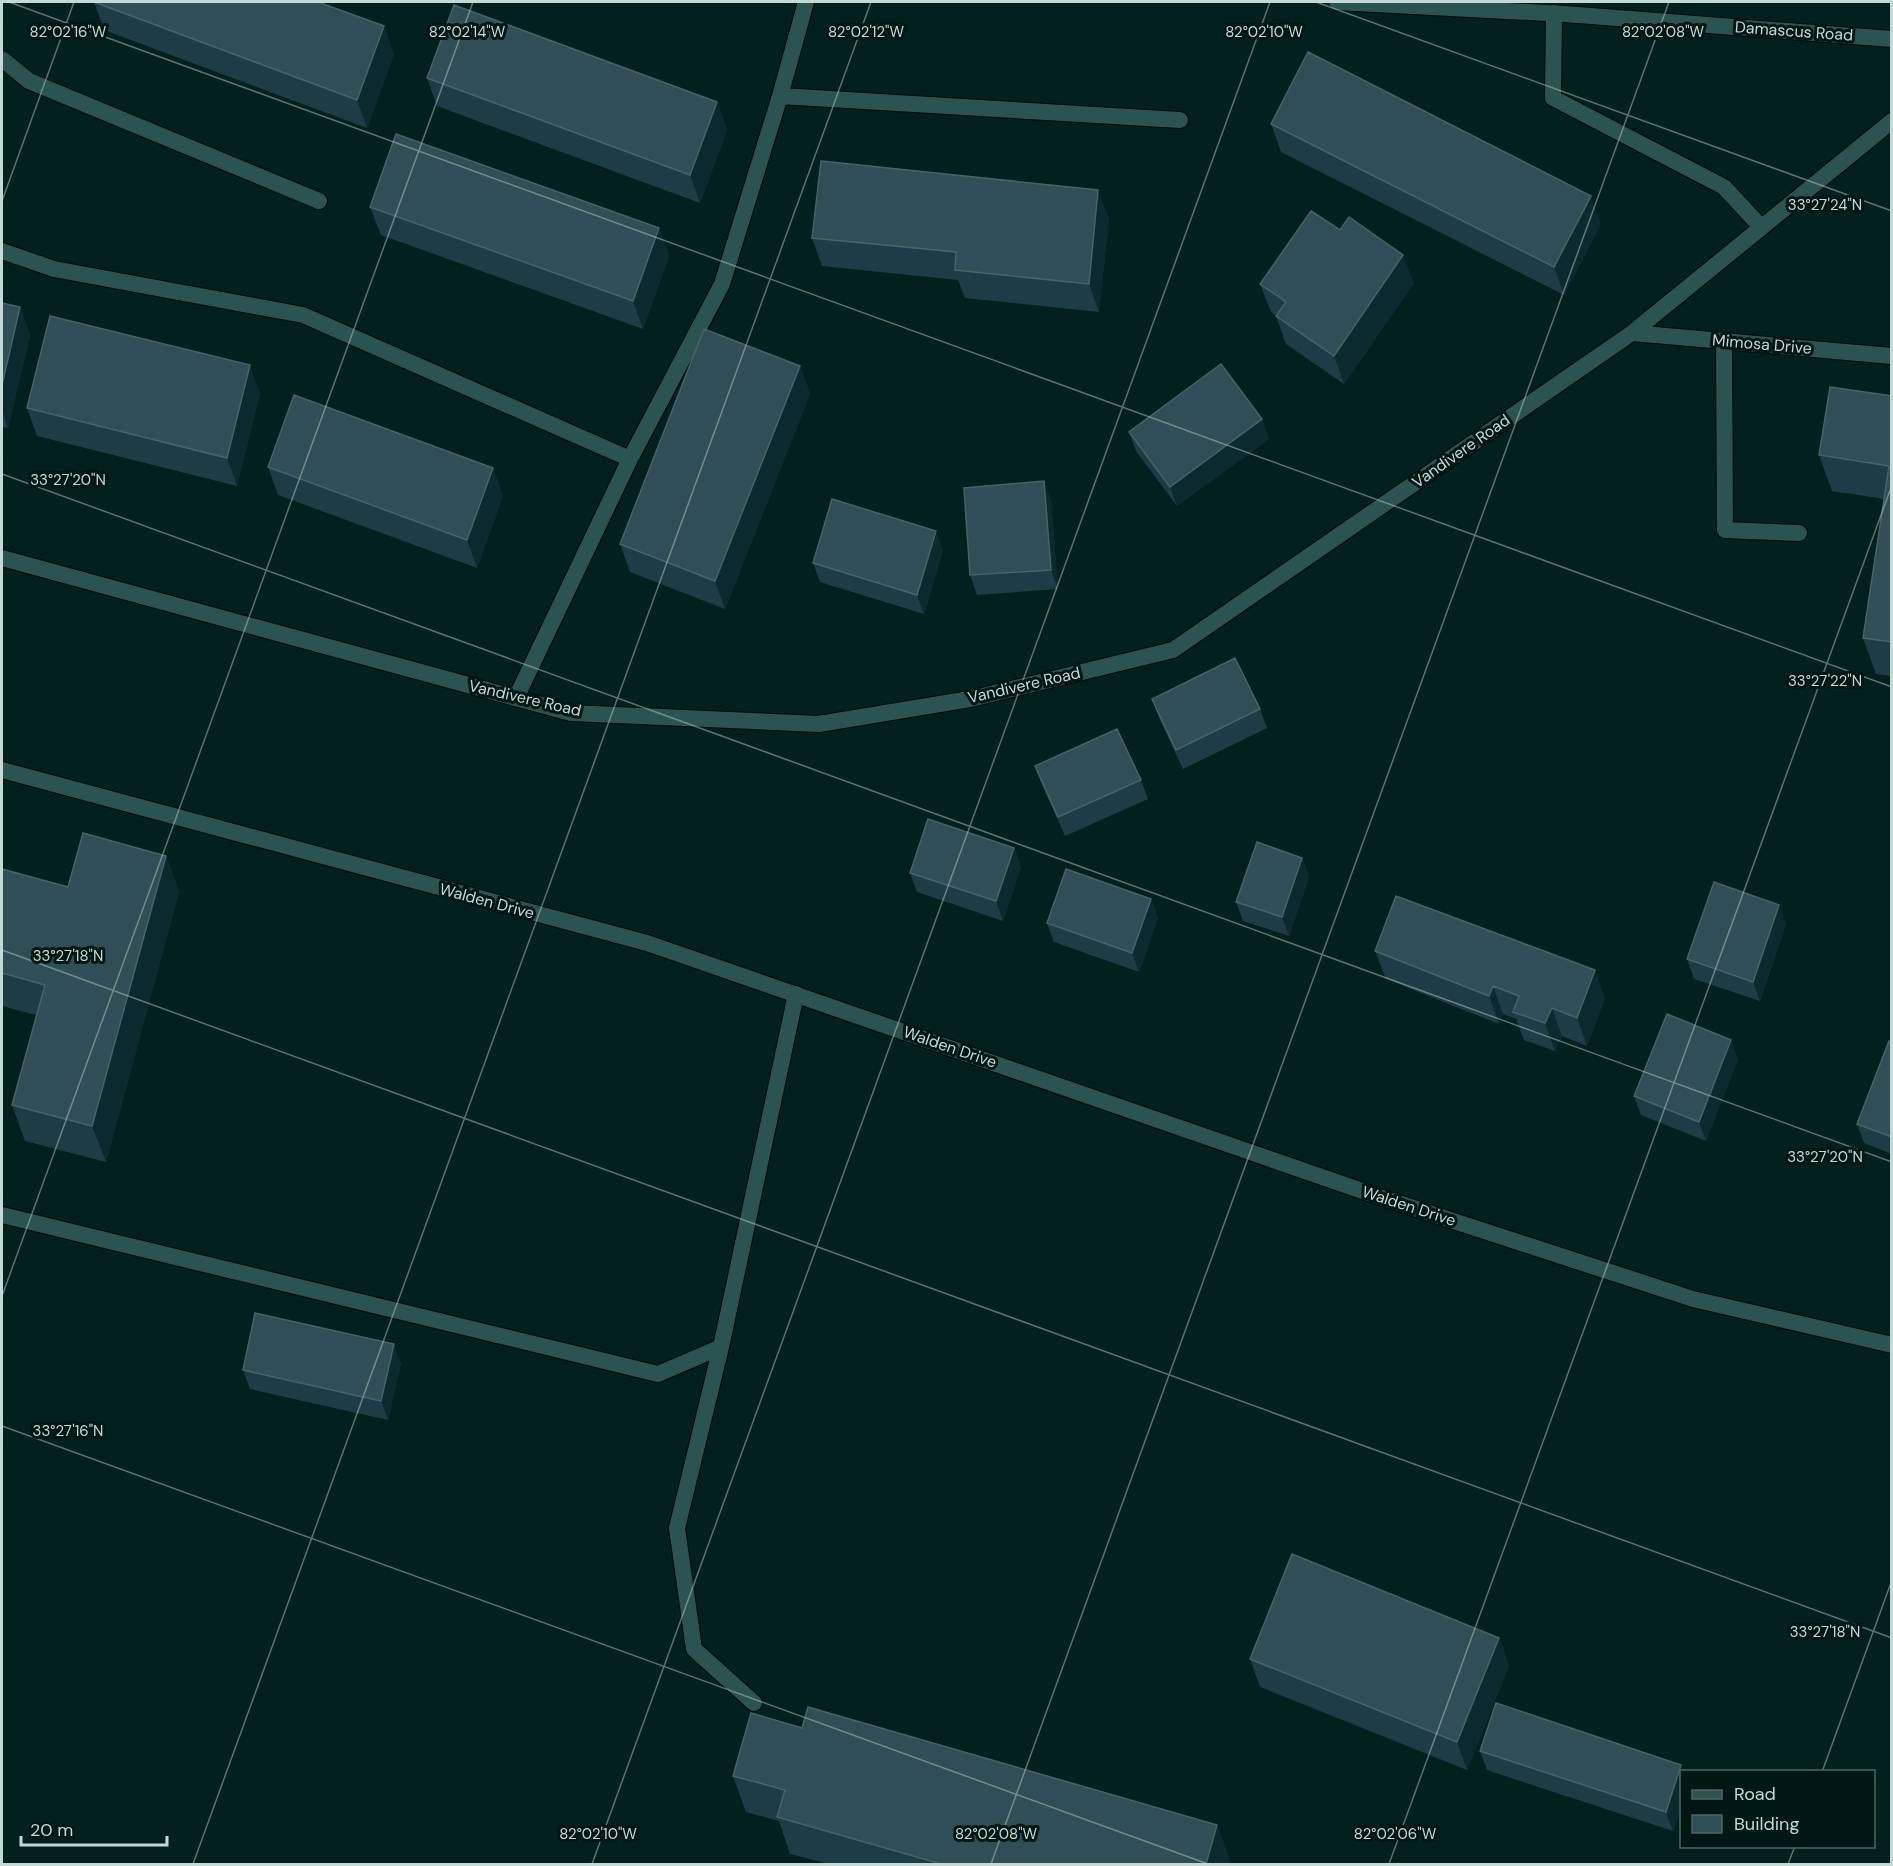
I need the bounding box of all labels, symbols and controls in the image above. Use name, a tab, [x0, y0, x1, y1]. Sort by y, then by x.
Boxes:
street label: Damascus Road	[1734, 16, 1854, 46]
text: 82°02'16"W	[30, 22, 107, 42]
text: 82°02'14"W	[429, 22, 506, 42]
text: 82°02'12"W	[828, 22, 904, 42]
text: 82°02'10"W	[1225, 22, 1303, 42]
text: 82°02'08"W	[1622, 22, 1704, 42]
text: 33°27'24"N	[1788, 195, 1862, 215]
street label: Mimosa Drive	[1711, 329, 1813, 359]
street label: Vandivere Road	[1408, 409, 1514, 493]
text: 33°27'20"N	[30, 470, 106, 490]
street label: Vandivere Road	[966, 662, 1082, 708]
text: 33°27'22"N	[1788, 671, 1862, 691]
street label: Vandivere Road	[467, 675, 583, 721]
street label: Walden Drive	[437, 878, 537, 924]
text: 33°27'18"N	[33, 946, 103, 966]
street label: Walden Drive	[901, 1021, 999, 1073]
text: 33°27'20"N	[1787, 1147, 1863, 1167]
street label: Walden Drive	[1359, 1181, 1459, 1231]
text: 33°27'16"N	[33, 1421, 103, 1441]
text: 33°27'18"N	[1790, 1622, 1860, 1642]
legend	[1680, 1770, 1875, 1848]
text: Road	[1734, 1782, 1776, 1806]
scale bar	[21, 1809, 166, 1847]
text: Building	[1734, 1812, 1799, 1836]
text: 20 m	[30, 1818, 73, 1842]
text: 82°02'10"W	[559, 1824, 637, 1844]
text: 82°02'08"W	[955, 1824, 1037, 1844]
text: 82°02'06"W	[1354, 1824, 1437, 1844]

